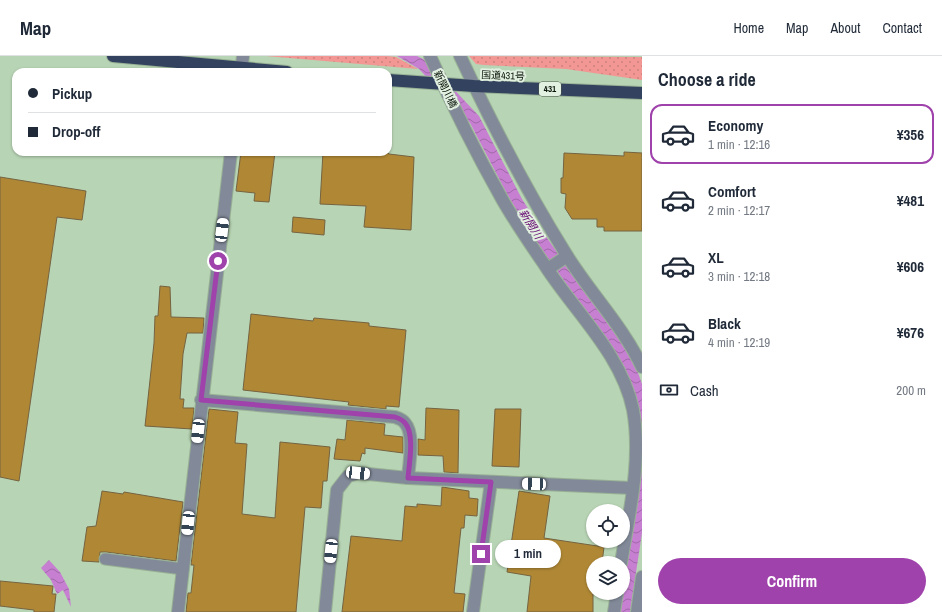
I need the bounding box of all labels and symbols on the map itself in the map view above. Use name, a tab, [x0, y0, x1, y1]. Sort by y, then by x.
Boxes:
street label: 新開川橋	[431, 68, 460, 110]
street label: 国道431号	[481, 68, 525, 83]
road number: 431	[539, 82, 561, 96]
water label: 新開川	[516, 206, 546, 243]
car	[215, 217, 229, 243]
route start	[209, 252, 227, 270]
car	[191, 418, 205, 444]
car	[345, 466, 371, 480]
car	[522, 478, 546, 490]
car	[181, 510, 195, 536]
car	[324, 538, 338, 564]
callout: 1 min	[495, 540, 561, 568]
route end	[472, 545, 490, 563]

